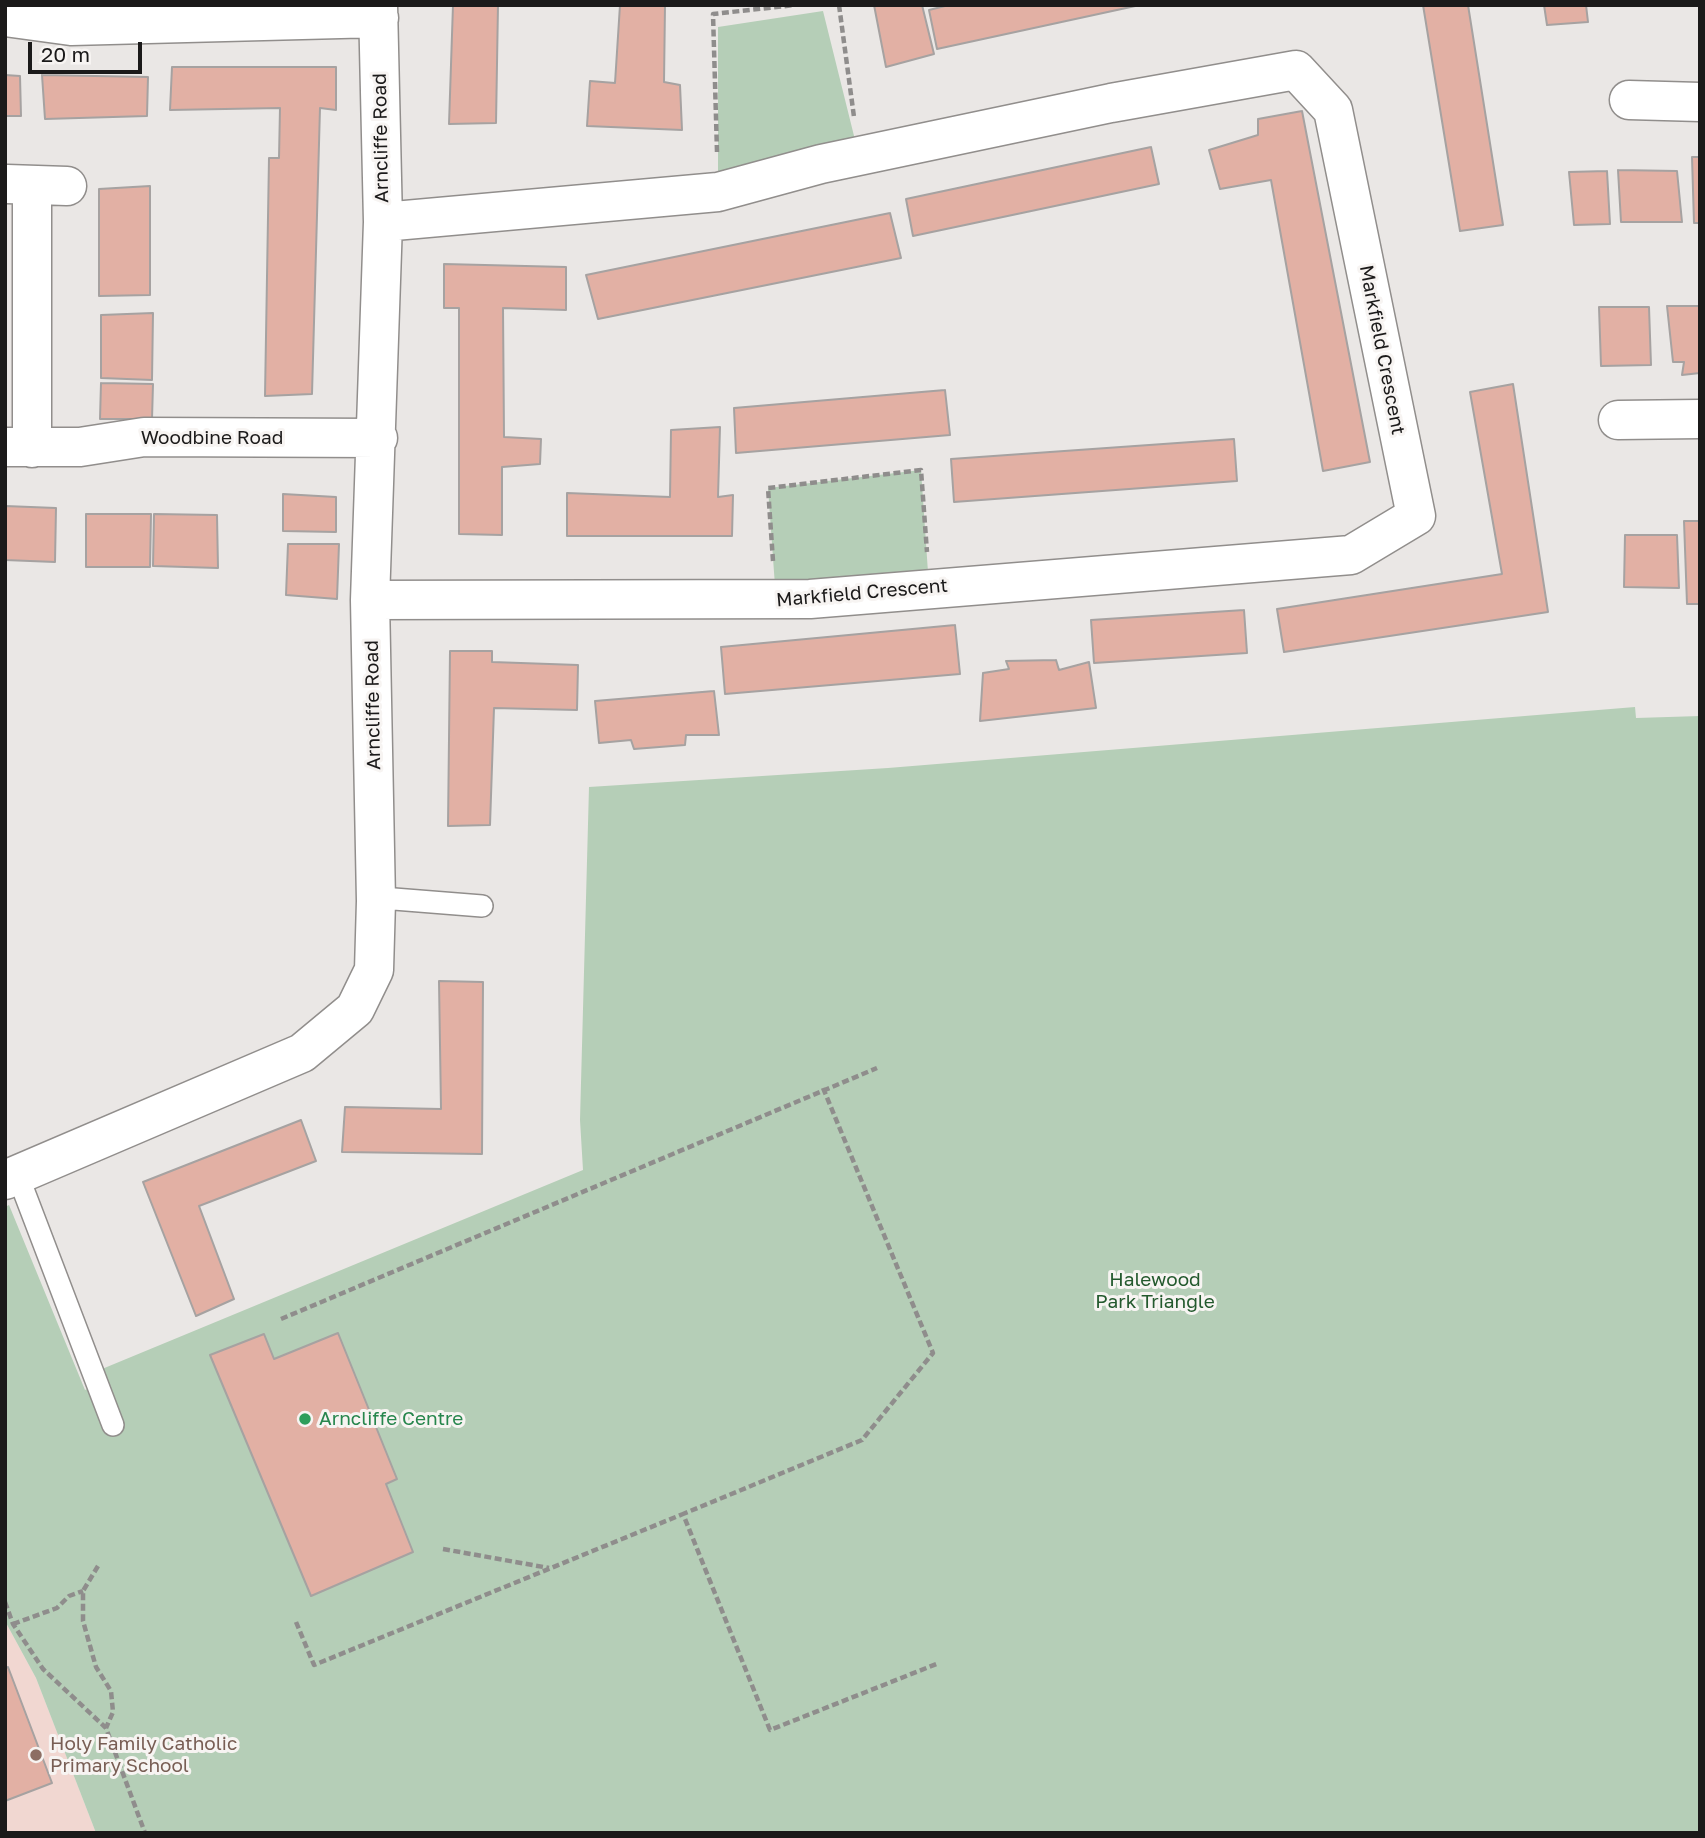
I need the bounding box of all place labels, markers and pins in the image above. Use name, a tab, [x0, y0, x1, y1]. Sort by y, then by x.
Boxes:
place label: Arncliffe Centre	[319, 1408, 463, 1430]
marker: Arncliffe Centre	[297, 1411, 313, 1427]
place label: Holy Family Catholic Primary School	[50, 1733, 237, 1777]
marker: Holy Family Catholic Primary School	[28, 1747, 44, 1763]

